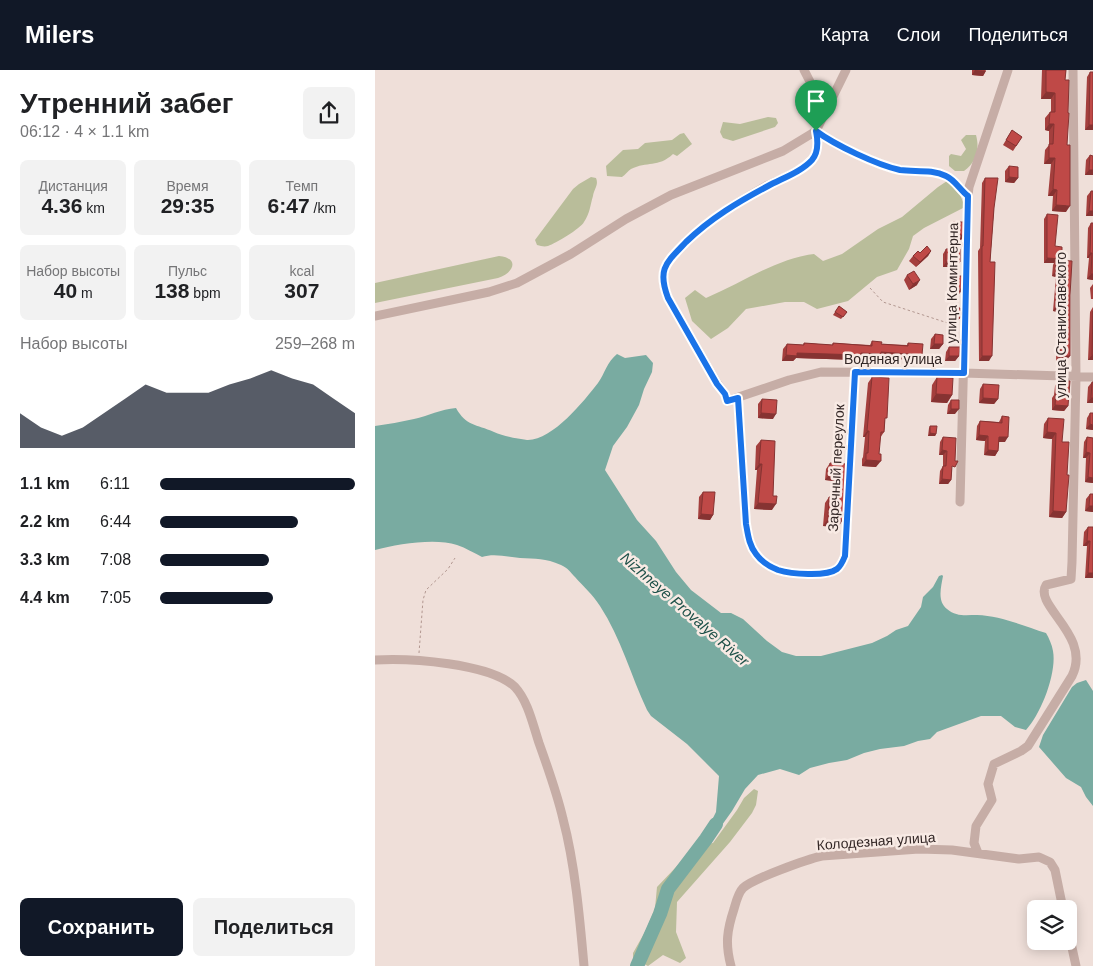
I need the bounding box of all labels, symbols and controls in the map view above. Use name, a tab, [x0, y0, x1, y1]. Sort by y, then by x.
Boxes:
text: Milers	[25, 21, 94, 48]
text: Карта	[821, 25, 869, 45]
text: Слои	[897, 25, 941, 45]
text: Поделиться	[969, 25, 1068, 45]
pin	[795, 80, 837, 131]
button: share	[303, 87, 355, 139]
icon: arrive	[802, 87, 830, 115]
text: Утренний забег	[20, 88, 234, 119]
text: 06:12 · 4 × 1.1 km	[20, 123, 149, 140]
text: Дистанция	[38, 178, 108, 194]
text: Время	[166, 178, 209, 194]
text: Темп	[285, 178, 318, 194]
text: 4.36	[41, 194, 82, 217]
text: 29:35	[161, 194, 214, 217]
text: 6:47	[268, 194, 310, 217]
text: km	[82, 200, 105, 216]
text: /km	[310, 200, 336, 216]
street label: улица Коминтерна	[943, 222, 961, 344]
street label: улица Станиславского	[1053, 252, 1069, 398]
text: Набор высоты	[26, 263, 120, 279]
text: Пульс	[168, 263, 207, 279]
text: kcal	[289, 263, 314, 279]
text: 40	[54, 279, 77, 302]
text: 138	[154, 279, 189, 302]
text: 307	[284, 279, 319, 302]
text: m	[77, 285, 93, 301]
text: bpm	[189, 285, 221, 301]
text: Набор высоты	[20, 335, 127, 352]
text: 259–268 m	[275, 335, 355, 352]
street label: Водяная улица	[844, 351, 942, 367]
street label: Заречный переулок	[825, 403, 847, 532]
text: 1.1 km	[20, 475, 70, 492]
text: 6:11	[100, 475, 130, 492]
text: 2.2 km	[20, 513, 70, 530]
text: 6:44	[100, 513, 131, 530]
water label: Nizhneye Provalye River	[617, 549, 753, 670]
text: 3.3 km	[20, 551, 70, 568]
text: 7:08	[100, 551, 131, 568]
text: 4.4 km	[20, 589, 70, 606]
text: 7:05	[100, 589, 131, 606]
street label: Колодезная улица	[816, 829, 936, 853]
button: Сохранить	[20, 898, 183, 956]
button: Поделиться	[193, 898, 355, 956]
map controls	[1027, 900, 1077, 950]
button: layers	[1027, 900, 1077, 950]

